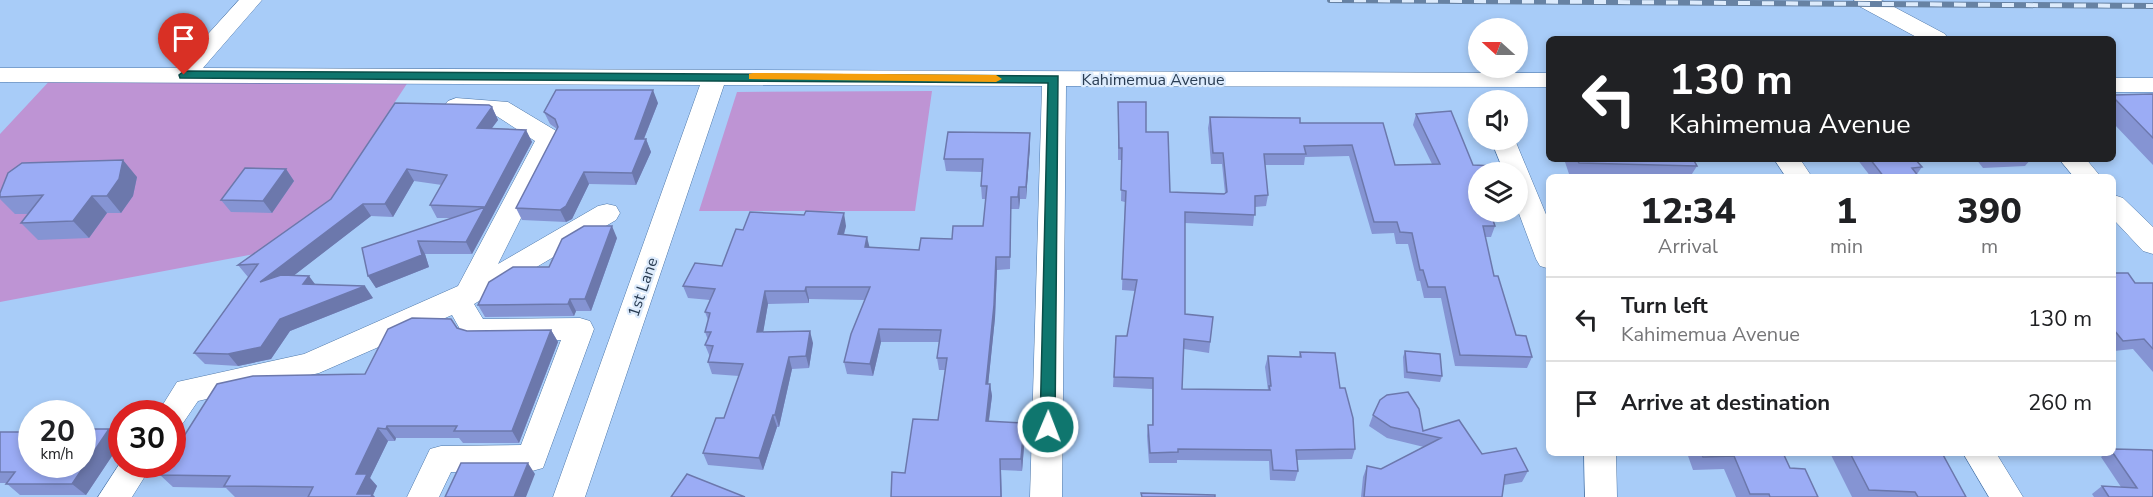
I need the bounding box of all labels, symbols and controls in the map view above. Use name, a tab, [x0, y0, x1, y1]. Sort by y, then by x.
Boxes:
pin	[158, 13, 209, 75]
north arrow	[1468, 18, 1528, 78]
map controls	[1468, 18, 1528, 222]
icon: arrive	[167, 22, 200, 55]
text: 130 m	[1669, 52, 1793, 109]
icon: left	[1570, 60, 1648, 138]
street label: Kahimemua Avenue	[1081, 69, 1225, 91]
button: sound	[1468, 90, 1528, 150]
text: Kahimemua Avenue	[1669, 106, 1911, 143]
button: layers	[1468, 162, 1528, 222]
text: 12:34	[1640, 187, 1736, 236]
text: 1	[1836, 187, 1857, 236]
text: 390	[1957, 187, 2022, 236]
text: Arrival	[1658, 233, 1718, 260]
text: min	[1830, 233, 1863, 260]
text: m	[1981, 233, 1998, 260]
street label: 1st Lane	[623, 255, 663, 320]
text: Turn left	[1621, 291, 1708, 321]
icon: left	[1570, 303, 1603, 336]
text: 130 m	[2028, 304, 2092, 334]
text: Kahimemua Avenue	[1621, 321, 1800, 348]
icon: arrive	[1570, 387, 1603, 420]
text: Arrive at destination	[1621, 388, 1830, 418]
text: 260 m	[2028, 388, 2092, 418]
position arrow	[1016, 395, 1080, 459]
speed limit sign: 30	[108, 400, 186, 478]
text: 20	[39, 411, 75, 452]
text: km/h	[40, 444, 74, 464]

